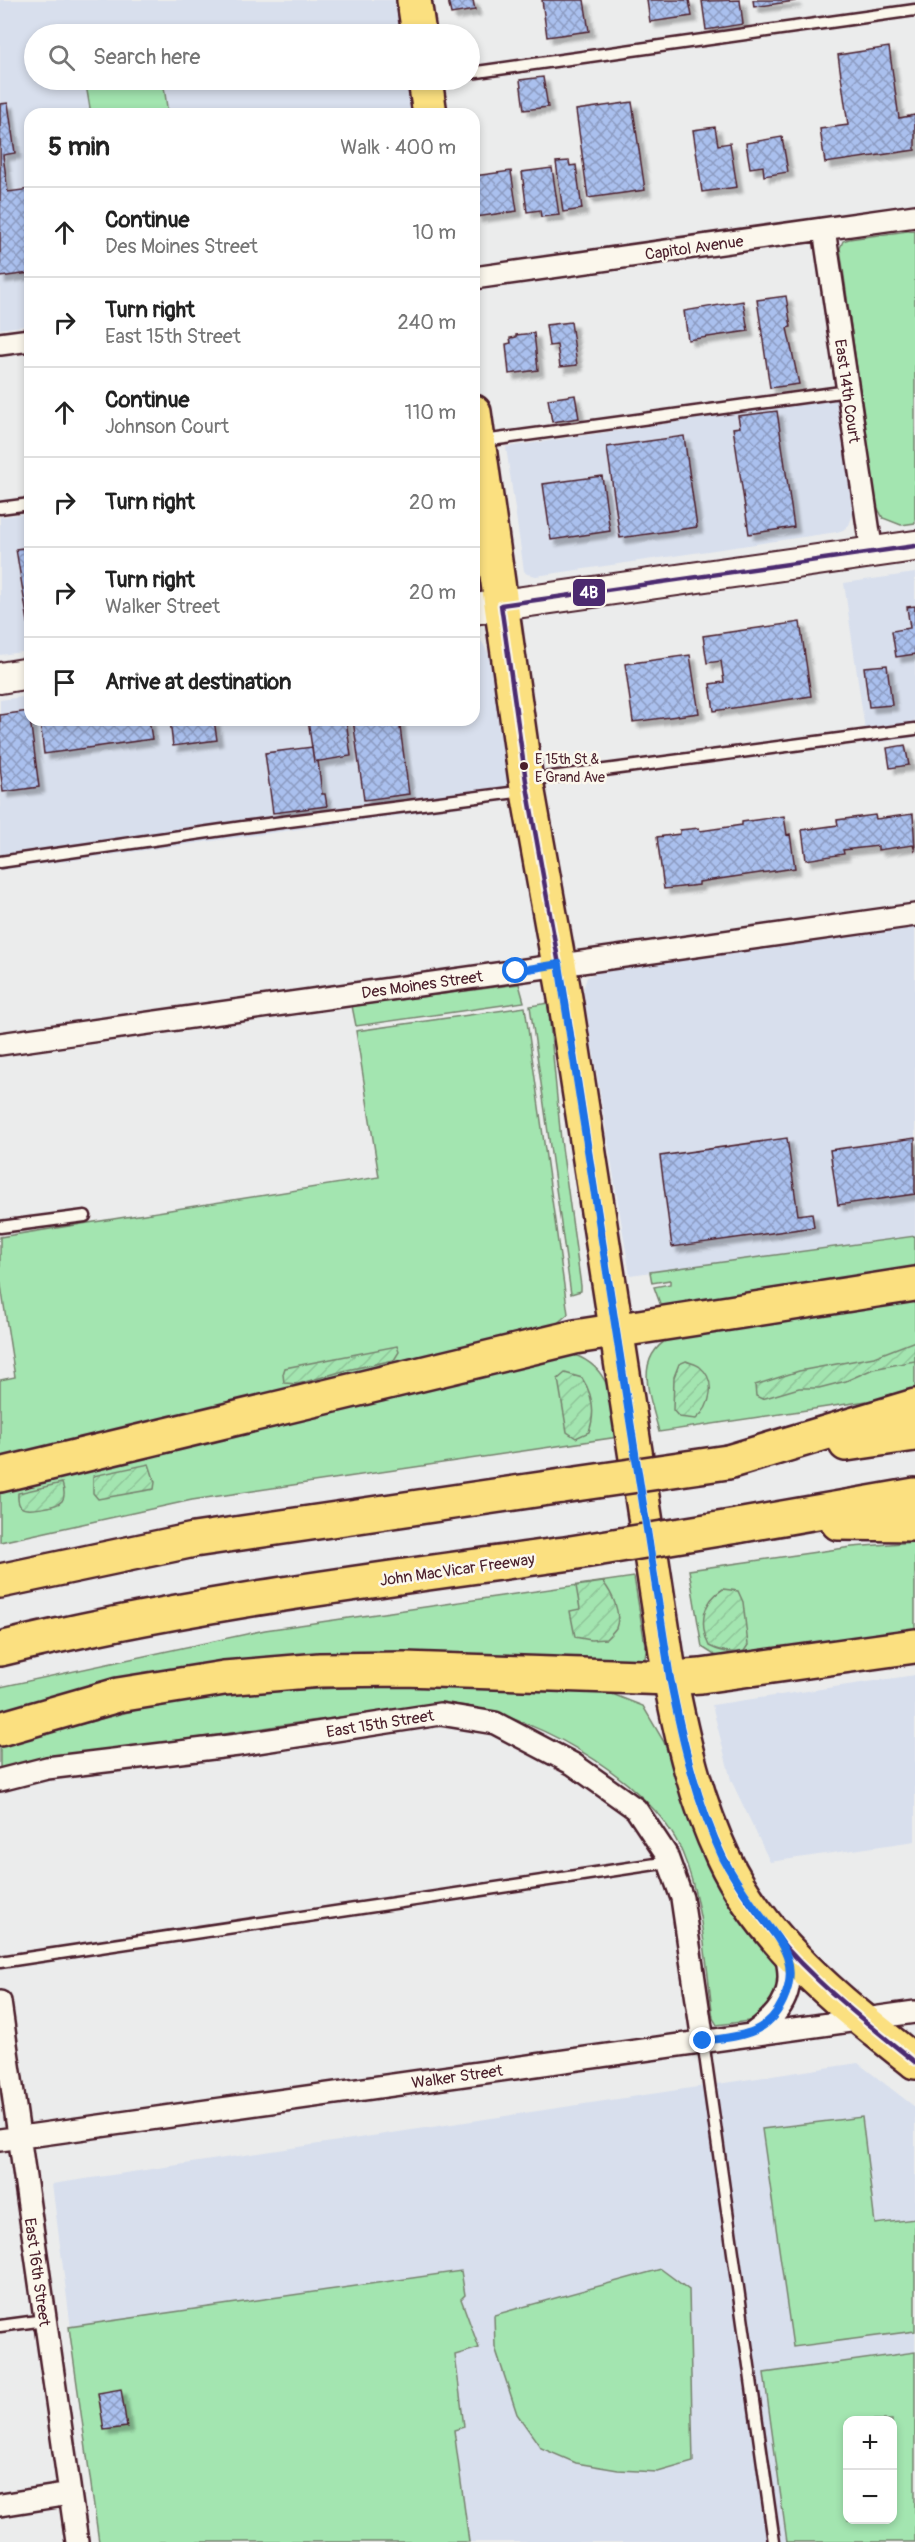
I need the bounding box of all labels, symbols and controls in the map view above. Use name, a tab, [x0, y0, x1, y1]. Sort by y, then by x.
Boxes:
search box	[24, 24, 480, 90]
icon: search	[45, 41, 78, 74]
text: Search here	[93, 43, 200, 71]
text: 5 min	[48, 131, 110, 163]
text: Walk · 400 m	[340, 135, 456, 160]
text: Continue	[105, 206, 189, 234]
icon: ahead	[48, 216, 81, 249]
text: 10 m	[412, 220, 456, 245]
street label: Capitol Avenue	[644, 231, 745, 265]
text: Des Moines Street	[105, 234, 258, 259]
text: Turn right	[105, 296, 195, 324]
icon: right	[48, 306, 81, 339]
text: 240 m	[397, 310, 456, 335]
text: East 15th Street	[105, 324, 241, 349]
street label: East 14th Court	[830, 338, 864, 445]
text: Continue	[105, 386, 189, 414]
icon: ahead	[48, 396, 81, 429]
text: 110 m	[405, 400, 456, 425]
text: Johnson Court	[105, 414, 229, 439]
icon: right	[48, 486, 81, 519]
text: Turn right	[105, 488, 195, 516]
text: 20 m	[409, 490, 456, 515]
text: Turn right	[105, 566, 195, 594]
icon: right	[48, 576, 81, 609]
line badge: 4B	[572, 578, 606, 607]
text: 20 m	[409, 580, 456, 605]
text: 4B	[580, 583, 598, 603]
text: Walker Street	[105, 594, 220, 619]
icon: arrive	[48, 666, 81, 699]
text: Arrive at destination	[105, 668, 291, 696]
place label: E 15th St & E Grand Ave	[535, 751, 605, 786]
marker: E 15th St & E Grand Ave	[518, 760, 530, 772]
route start	[502, 957, 528, 983]
street label: Des Moines Street	[360, 967, 485, 1003]
street label: John MacVicar Freeway	[378, 1549, 536, 1591]
street label: East 15th Street	[325, 1706, 436, 1742]
route end	[689, 2027, 715, 2053]
street label: Walker Street	[410, 2061, 505, 2093]
street label: East 16th Street	[20, 2217, 55, 2328]
map controls	[843, 2416, 897, 2524]
button: +	[843, 2416, 897, 2470]
button: −	[843, 2470, 897, 2524]

